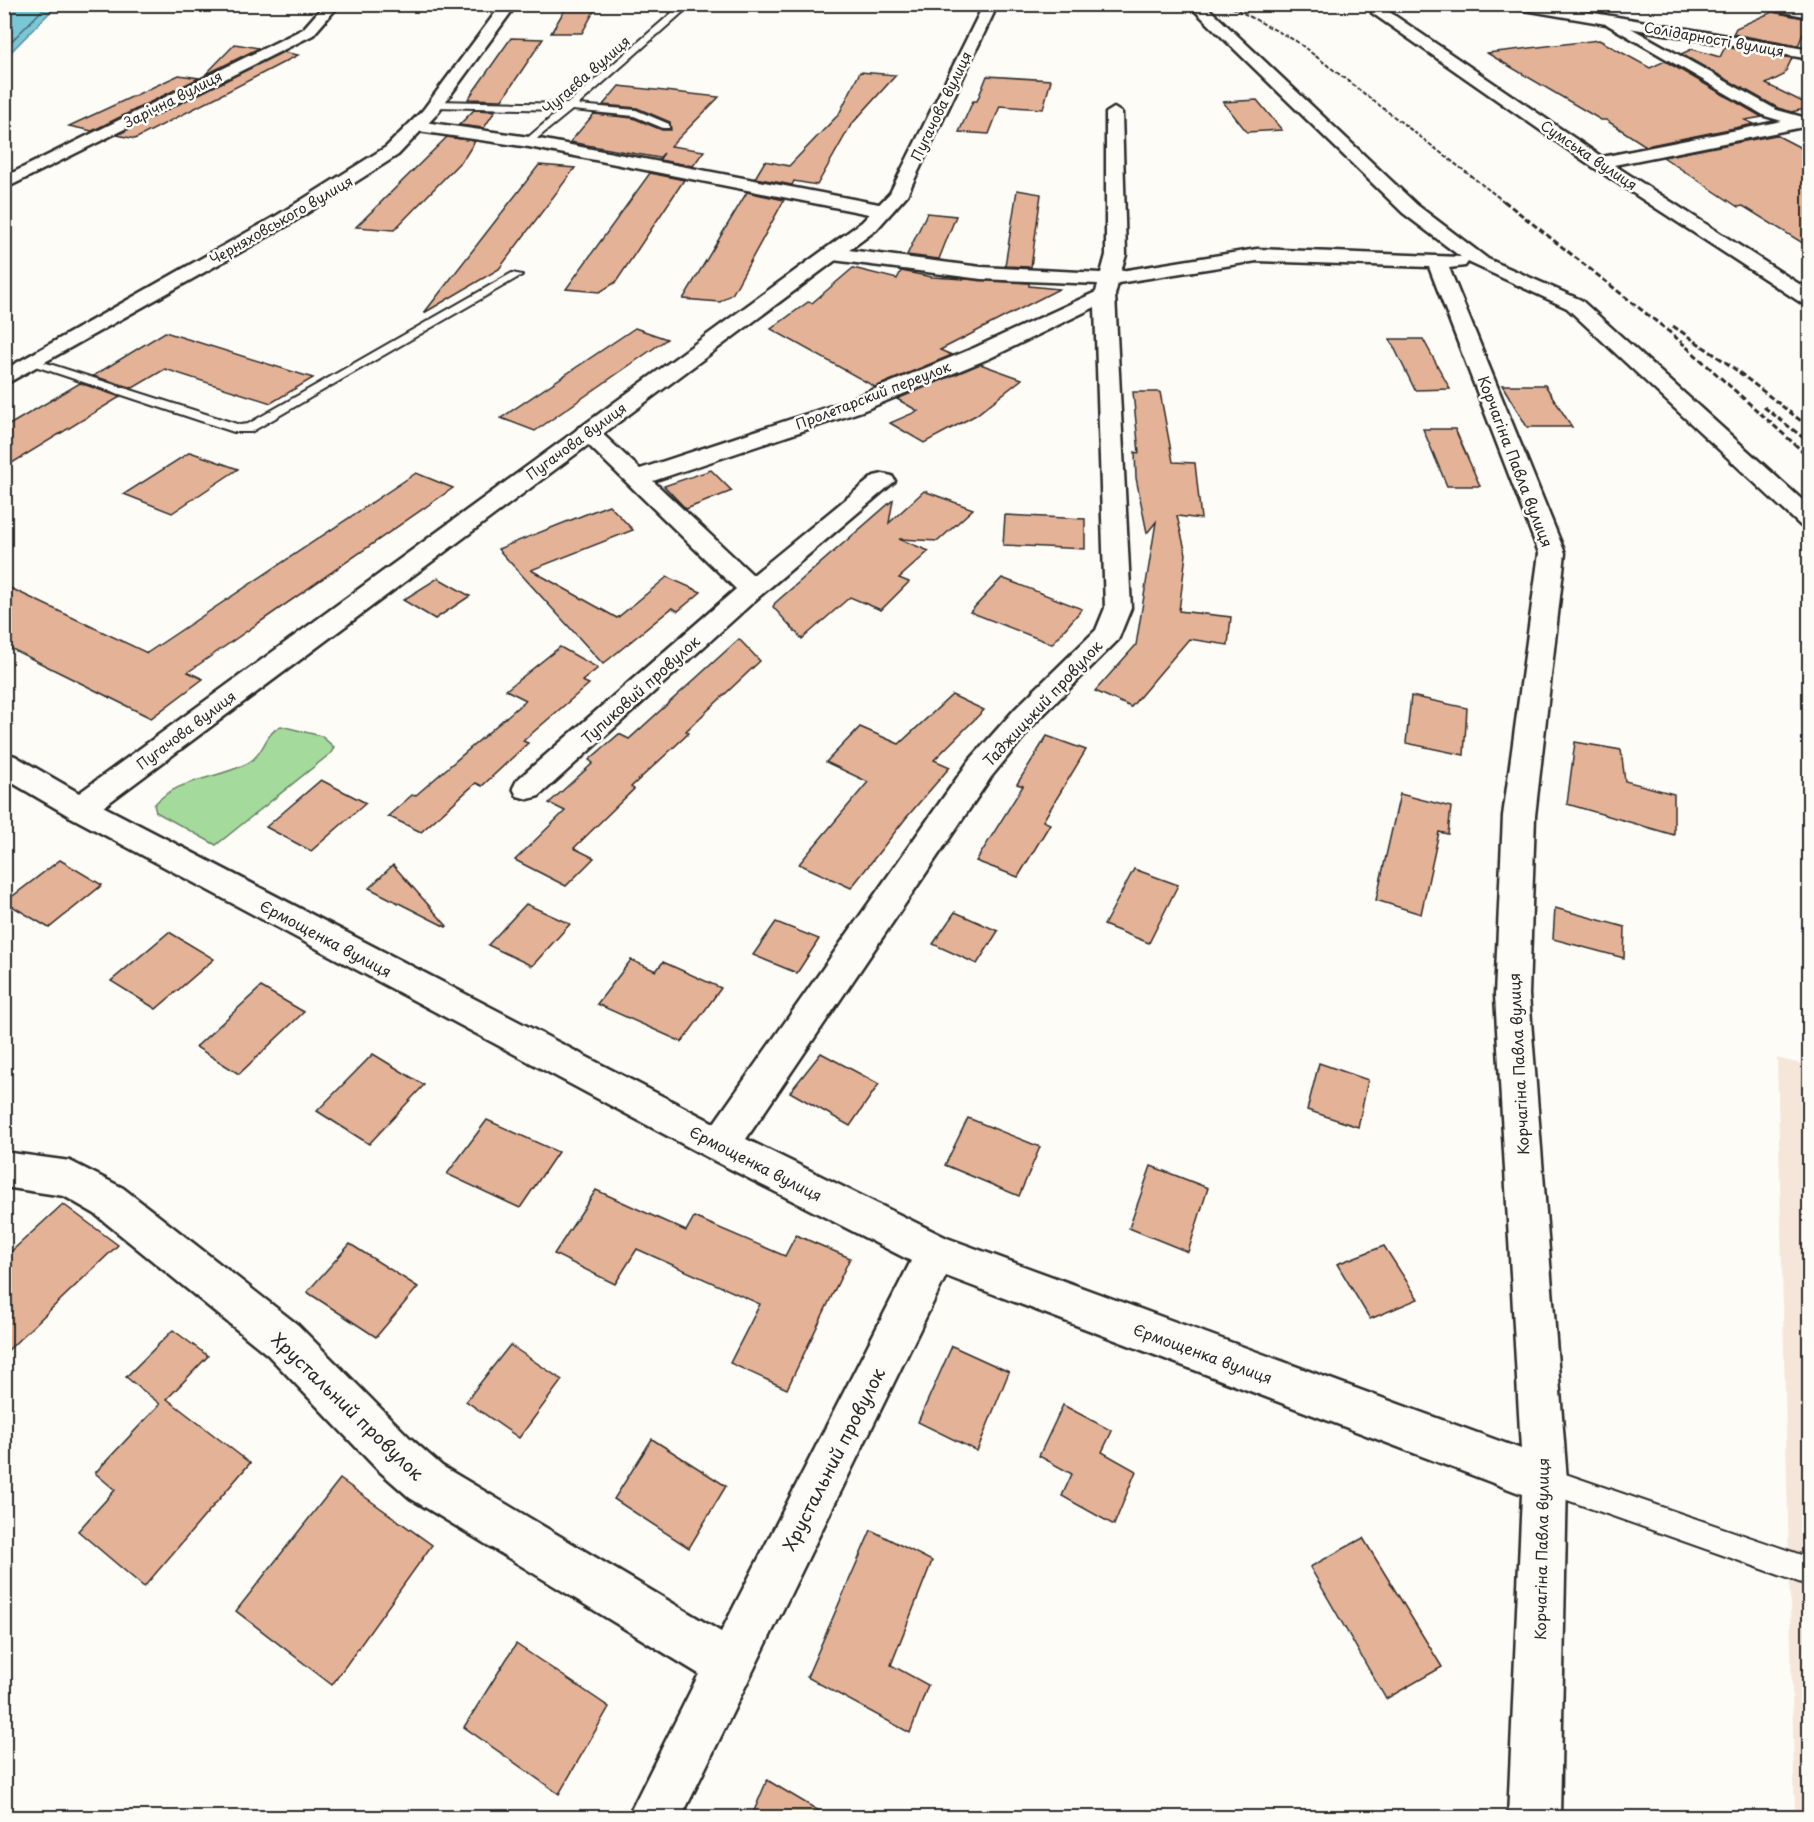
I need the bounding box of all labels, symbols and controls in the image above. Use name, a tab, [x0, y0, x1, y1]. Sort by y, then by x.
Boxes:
street label: Солідарності вулиця	[1642, 16, 1786, 62]
street label: Чугаєва вулиця	[537, 31, 635, 119]
street label: Пугачова вулиця	[905, 48, 977, 164]
street label: Зарічна вулиця	[120, 65, 226, 133]
street label: Сумська вулиця	[1536, 115, 1642, 195]
street label: Черняховського вулиця	[205, 170, 357, 270]
street label: Пролетарский переулок	[792, 355, 954, 434]
street label: Корчагіна Павла вулиця	[1473, 372, 1559, 550]
street label: Пугачова вулиця	[521, 397, 631, 485]
street label: Тупиковий провулок	[576, 629, 704, 749]
street label: Таджицький провулок	[977, 634, 1107, 772]
street label: Пугачова вулиця	[132, 686, 240, 774]
street label: Єрмощенка вулиця	[256, 894, 396, 982]
street label: Корчагіна Павла вулиця	[1502, 972, 1534, 1156]
street label: Єрмощенка вулиця	[686, 1120, 826, 1206]
street label: Єрмощенка вулиця	[1130, 1317, 1276, 1389]
street label: Хрустальний провулок	[266, 1326, 430, 1486]
street label: Хрустальний провулок	[775, 1362, 891, 1555]
street label: Корчагіна Павла вулиця	[1528, 1458, 1554, 1640]

